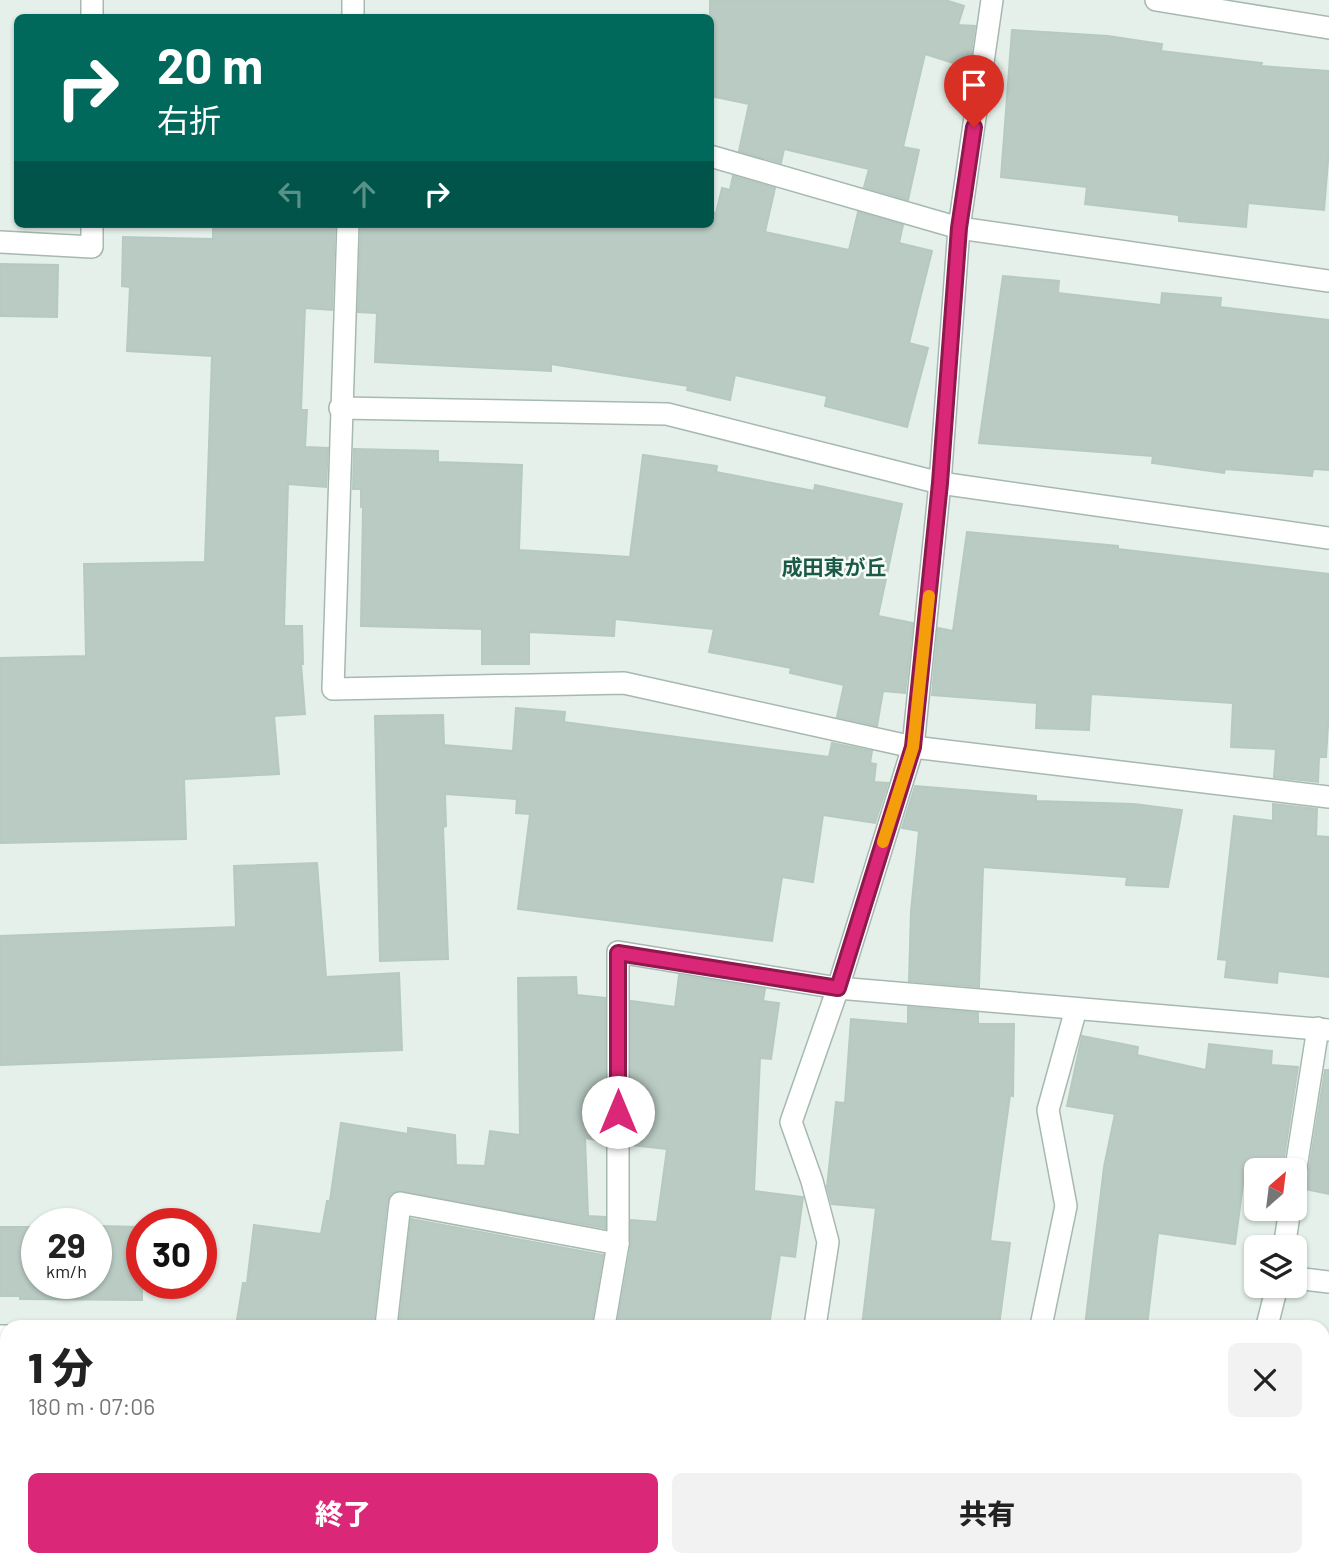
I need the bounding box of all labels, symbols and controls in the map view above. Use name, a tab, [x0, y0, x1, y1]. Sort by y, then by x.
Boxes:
text: 20 m	[157, 35, 263, 94]
icon: right	[42, 42, 133, 133]
pin	[944, 55, 1004, 127]
icon: arrive	[955, 66, 993, 104]
text: 右折	[157, 100, 221, 138]
icon: left	[272, 175, 310, 213]
icon: ahead	[345, 175, 383, 213]
icon: right	[418, 175, 456, 213]
district label: 成田東が丘	[782, 554, 887, 579]
position arrow	[581, 1075, 655, 1149]
north arrow	[1244, 1158, 1307, 1222]
map controls	[1244, 1158, 1307, 1298]
speed limit sign: 30	[126, 1208, 217, 1299]
text: 29	[47, 1223, 86, 1265]
button: layers	[1244, 1235, 1307, 1298]
text: km/h	[46, 1260, 87, 1282]
text: 1 分	[28, 1341, 93, 1391]
button: close	[1228, 1343, 1302, 1417]
text: 180 m · 07:06	[28, 1392, 155, 1420]
button: 終了	[28, 1473, 658, 1553]
button: 共有	[672, 1473, 1302, 1553]

